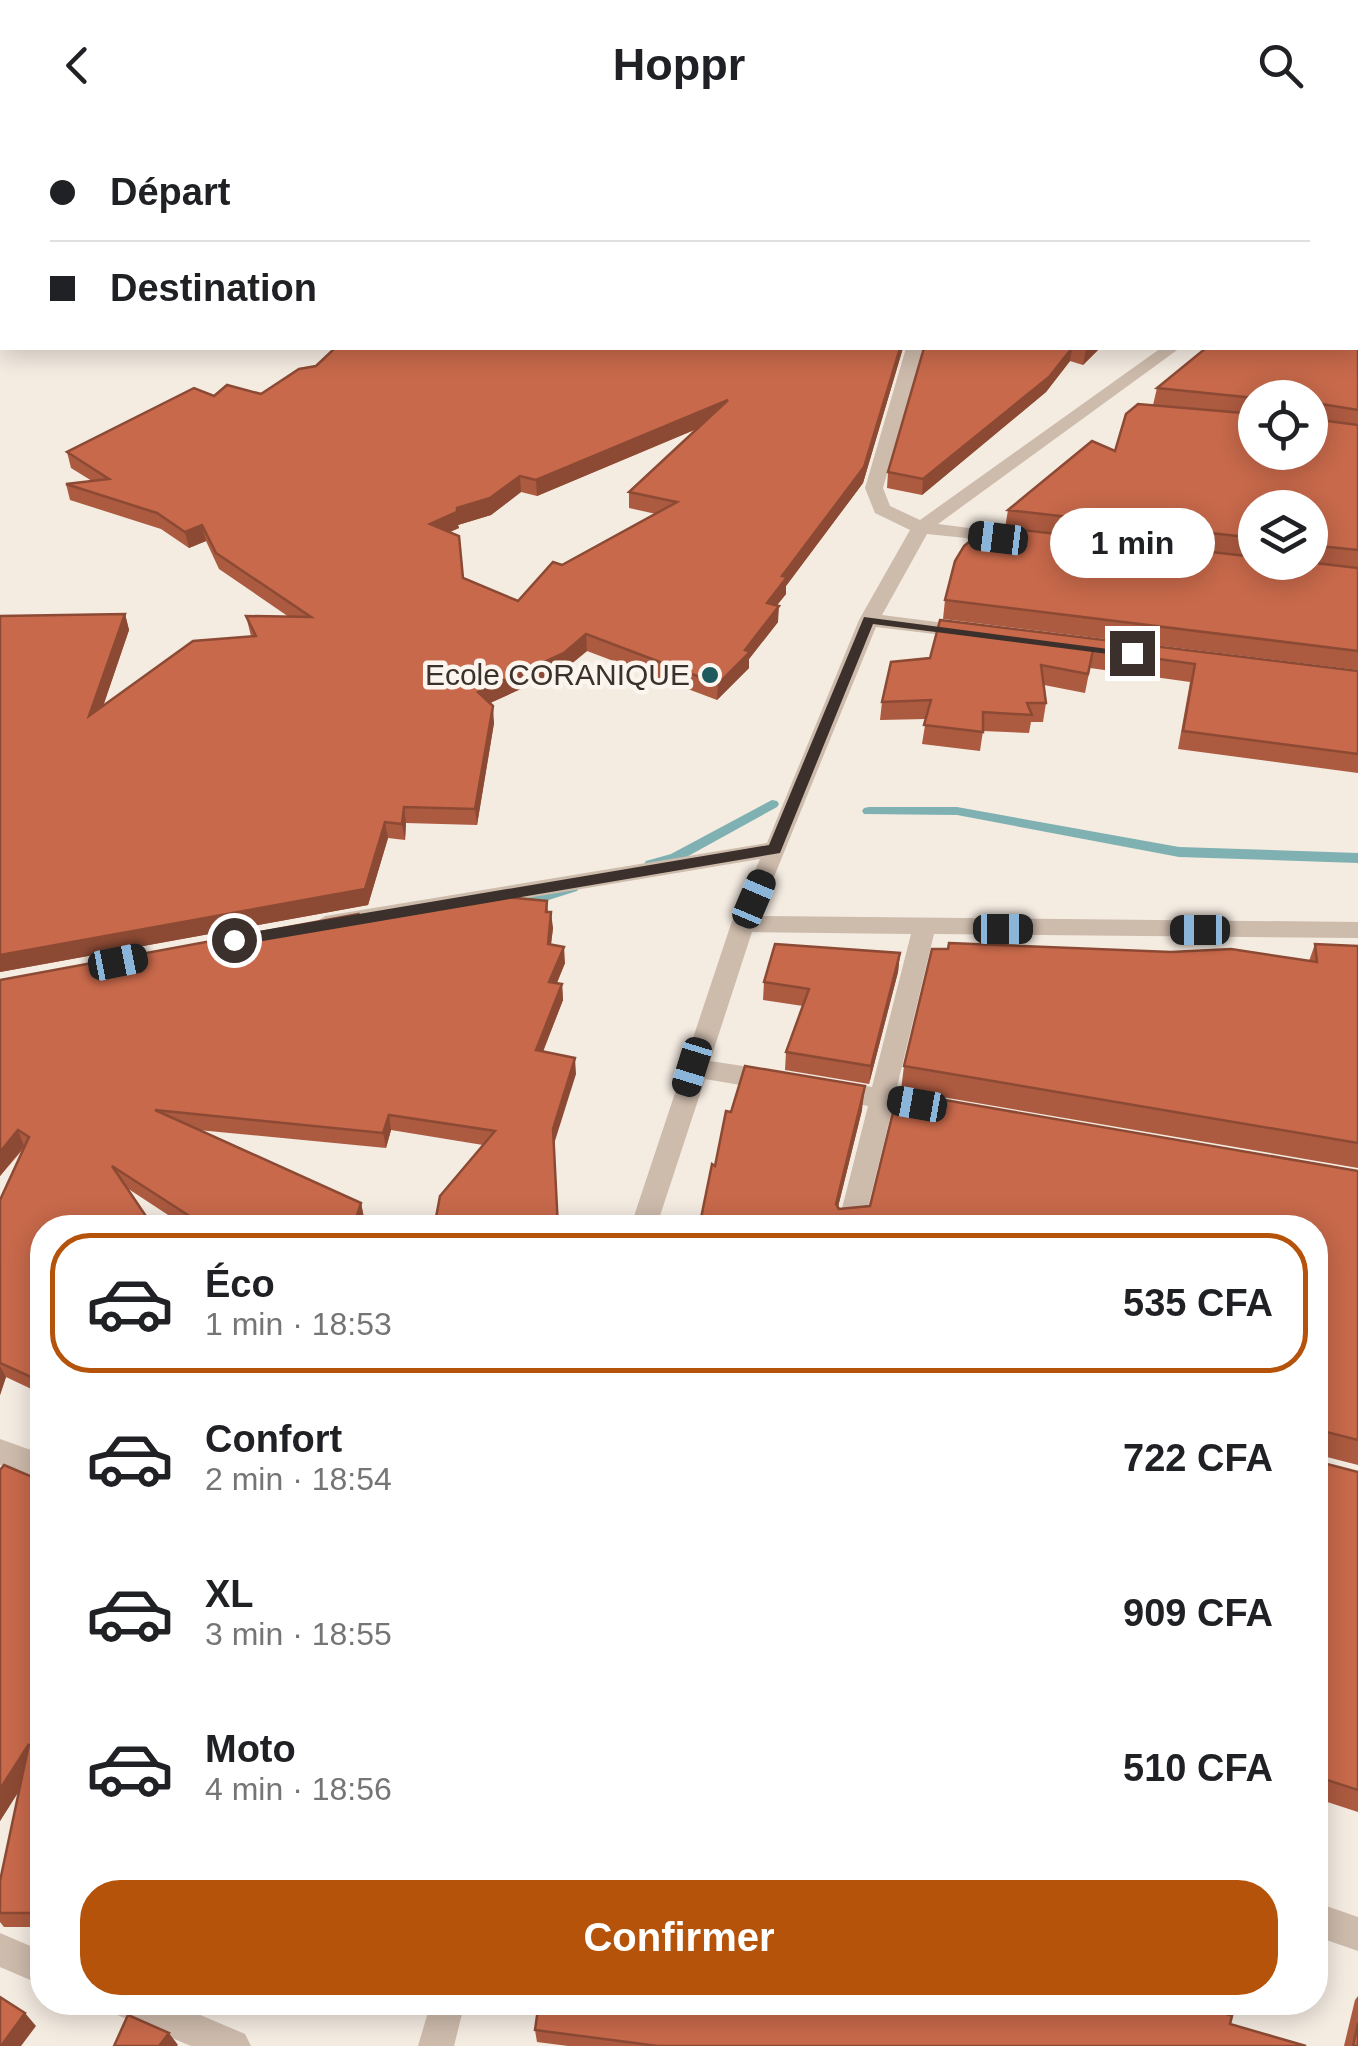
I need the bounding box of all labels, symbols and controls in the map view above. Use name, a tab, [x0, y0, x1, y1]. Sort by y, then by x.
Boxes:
icon: back	[50, 38, 105, 93]
icon: search	[1253, 38, 1308, 93]
text: Hoppr	[613, 39, 745, 90]
text: Départ	[110, 171, 230, 213]
text: Destination	[110, 267, 317, 309]
map controls	[1238, 380, 1328, 580]
button: locate	[1238, 380, 1328, 470]
button: layers	[1238, 490, 1328, 580]
callout: 1 min	[1050, 508, 1214, 578]
car	[966, 519, 1030, 557]
text: 1 min	[1091, 525, 1174, 561]
route end	[1110, 631, 1155, 676]
place label: Ecole CORANIQUE	[425, 658, 690, 691]
marker: Ecole CORANIQUE	[699, 664, 721, 686]
car	[728, 866, 780, 932]
car	[973, 914, 1033, 944]
car	[1170, 915, 1230, 945]
route start	[212, 918, 257, 963]
car	[86, 942, 150, 982]
car	[669, 1034, 715, 1100]
car	[885, 1084, 949, 1124]
icon: car	[85, 1258, 175, 1348]
text: Éco	[205, 1263, 275, 1305]
text: 535 CFA	[1123, 1282, 1273, 1324]
text: 1 min · 18:53	[205, 1306, 392, 1342]
icon: car	[85, 1413, 175, 1503]
text: Confort	[205, 1418, 342, 1460]
text: 722 CFA	[1123, 1437, 1273, 1479]
text: 2 min · 18:54	[205, 1461, 392, 1497]
icon: car	[85, 1568, 175, 1658]
text: XL	[205, 1573, 254, 1615]
text: 909 CFA	[1123, 1592, 1273, 1634]
text: 3 min · 18:55	[205, 1616, 392, 1652]
icon: car	[85, 1723, 175, 1813]
text: Moto	[205, 1728, 296, 1770]
text: 510 CFA	[1123, 1747, 1273, 1789]
text: 4 min · 18:56	[205, 1771, 392, 1807]
button: Confirmer	[80, 1880, 1278, 1995]

